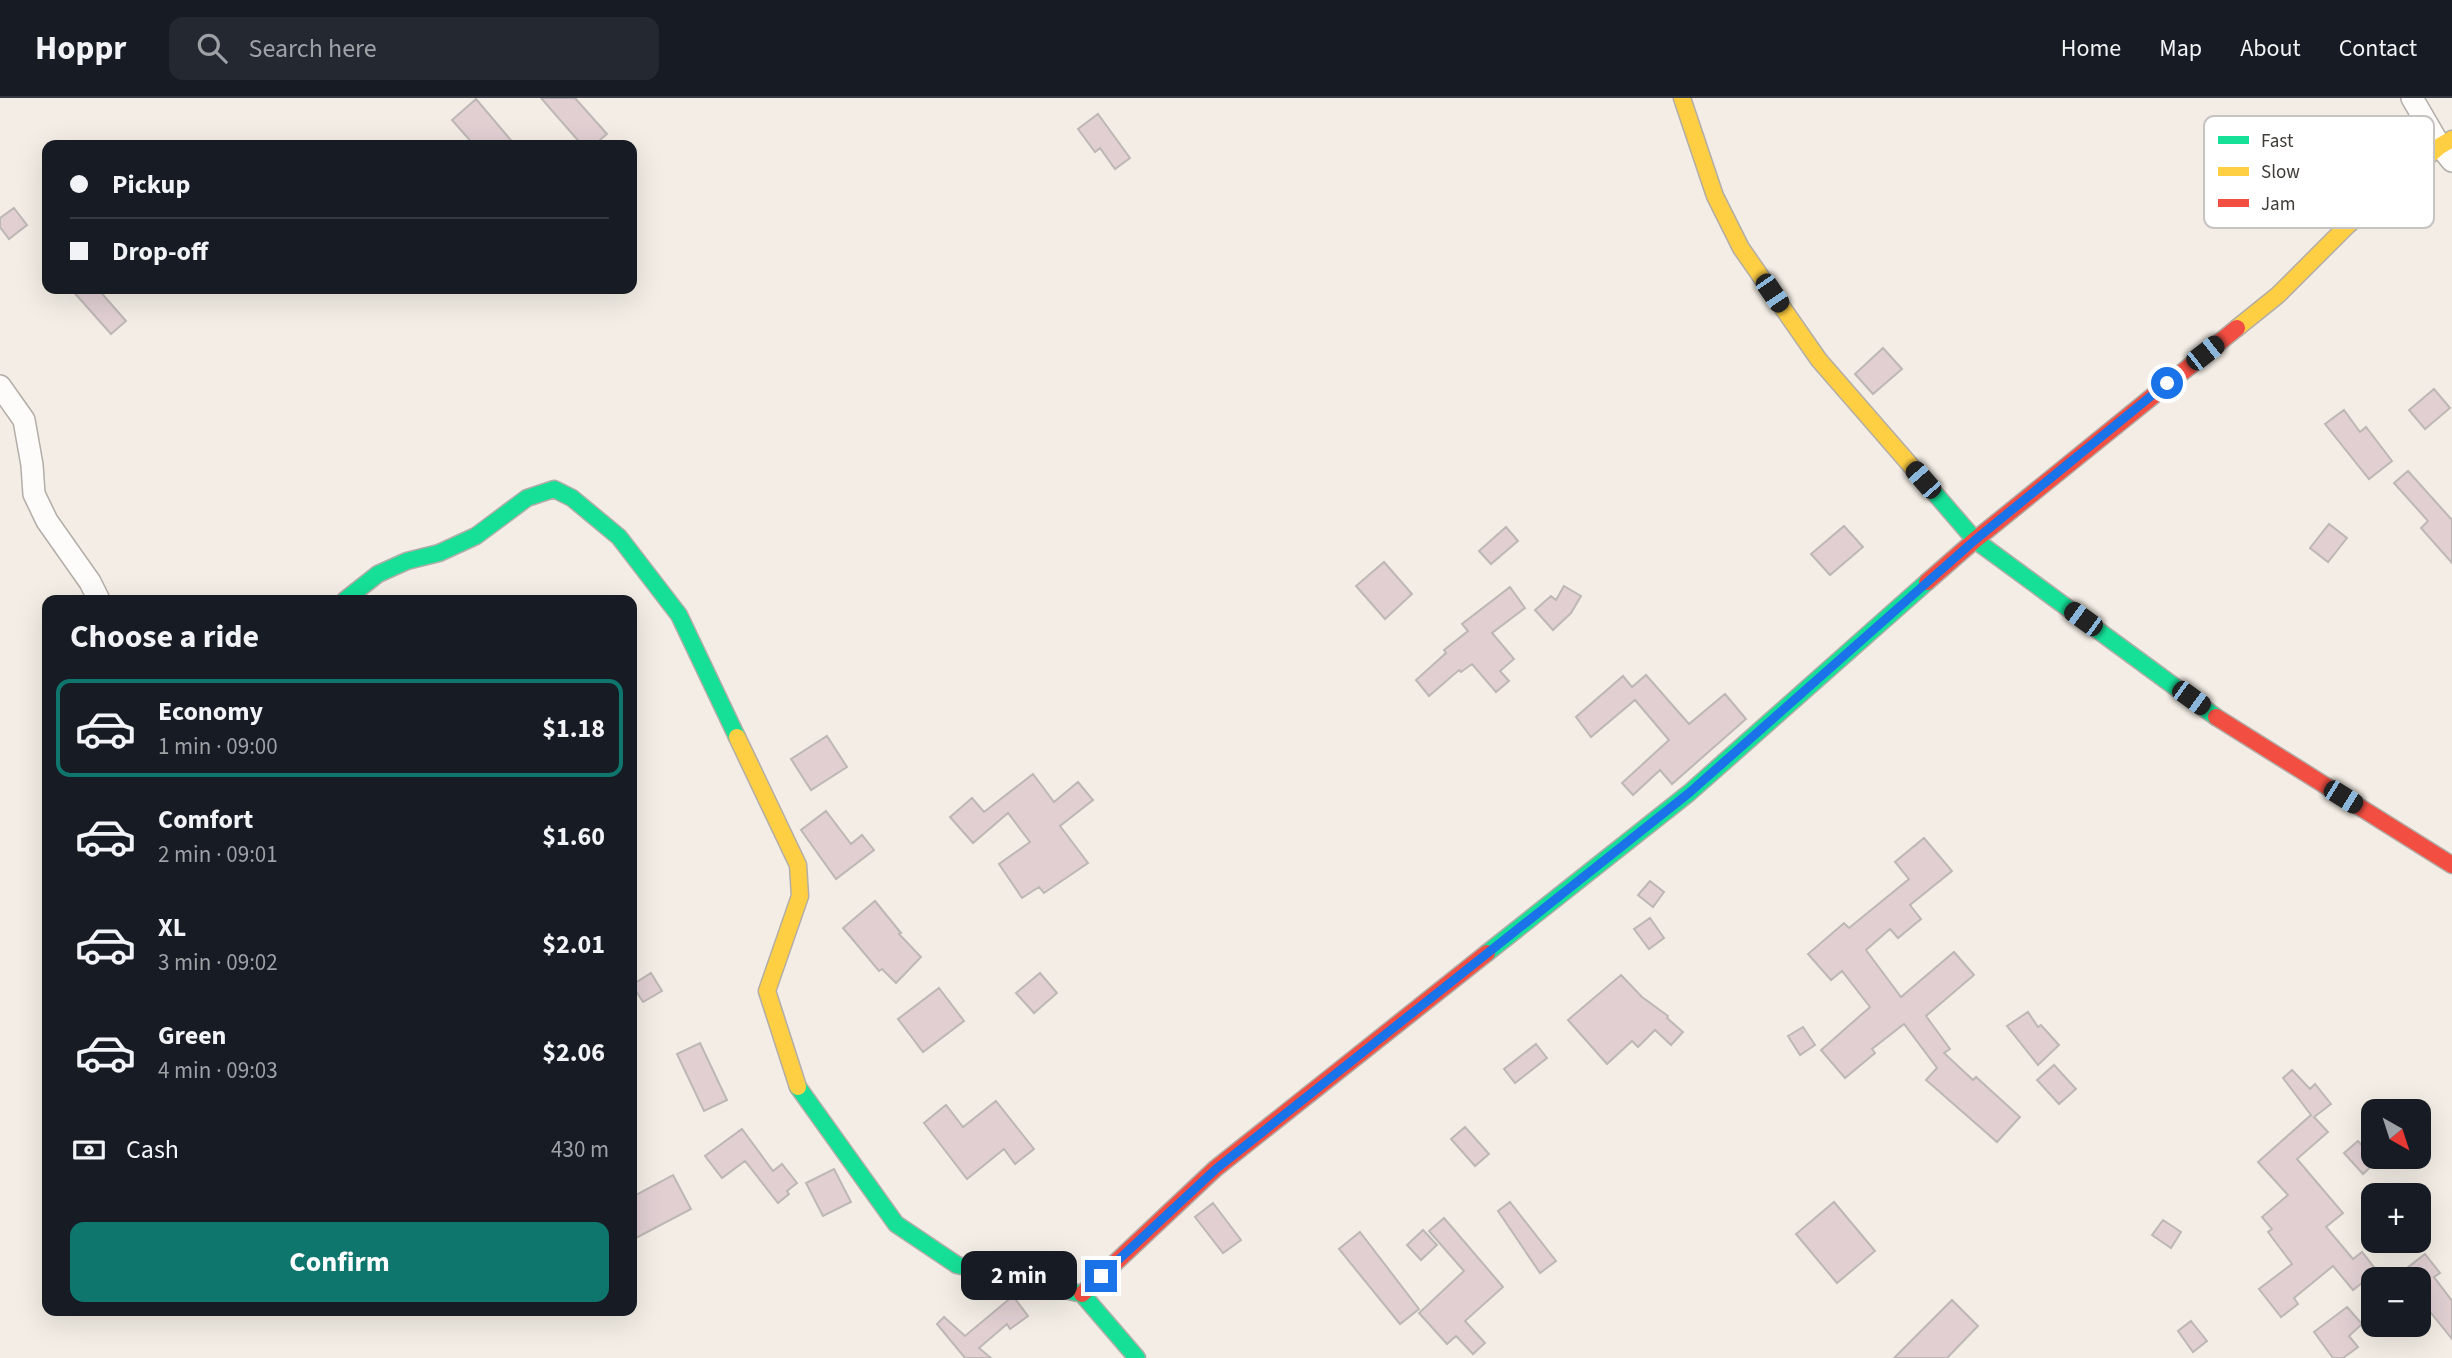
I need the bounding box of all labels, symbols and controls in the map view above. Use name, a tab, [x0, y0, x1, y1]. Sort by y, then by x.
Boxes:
search box	[169, 17, 659, 80]
text: Hoppr	[35, 25, 127, 72]
icon: search	[193, 29, 231, 67]
text: Search here	[249, 30, 377, 67]
text: Home	[2061, 31, 2121, 66]
text: Map	[2159, 31, 2202, 66]
text: About	[2240, 31, 2301, 66]
text: Contact	[2339, 31, 2417, 66]
legend	[2204, 116, 2434, 228]
text: Fast	[2261, 128, 2294, 155]
text: Slow	[2261, 159, 2300, 186]
text: Pickup	[112, 166, 190, 203]
text: Jam	[2261, 191, 2295, 218]
text: Drop-off	[112, 233, 208, 270]
car	[1752, 270, 1793, 316]
car	[2182, 332, 2229, 374]
route start	[2151, 367, 2183, 399]
car	[1902, 457, 1945, 503]
car	[2060, 598, 2107, 640]
text: Choose a ride	[70, 614, 259, 660]
car	[2168, 677, 2215, 719]
text: Economy	[158, 693, 263, 730]
icon: car	[74, 697, 137, 760]
text: $1.18	[542, 710, 605, 747]
text: 1 min · 09:00	[158, 730, 278, 763]
car	[2320, 777, 2367, 817]
text: Comfort	[158, 801, 253, 838]
icon: car	[74, 805, 137, 868]
text: $1.60	[542, 818, 605, 855]
text: 2 min · 09:01	[158, 838, 278, 871]
text: XL	[158, 909, 186, 946]
icon: car	[74, 913, 137, 976]
text: $2.01	[542, 926, 605, 963]
text: 3 min · 09:02	[158, 946, 278, 979]
text: Green	[158, 1017, 226, 1054]
icon: car	[74, 1021, 137, 1084]
text: $2.06	[542, 1034, 605, 1071]
text: 4 min · 09:03	[158, 1054, 278, 1087]
north arrow	[2361, 1099, 2431, 1169]
map controls	[2361, 1099, 2431, 1337]
icon: cash	[70, 1131, 108, 1169]
text: Cash	[126, 1131, 179, 1168]
text: 430 m	[551, 1133, 609, 1166]
button: +	[2361, 1183, 2431, 1253]
button: Confirm	[70, 1222, 609, 1302]
callout: 2 min	[961, 1252, 1076, 1300]
text: 2 min	[991, 1259, 1047, 1292]
route end	[1085, 1260, 1117, 1292]
button: −	[2361, 1267, 2431, 1337]

